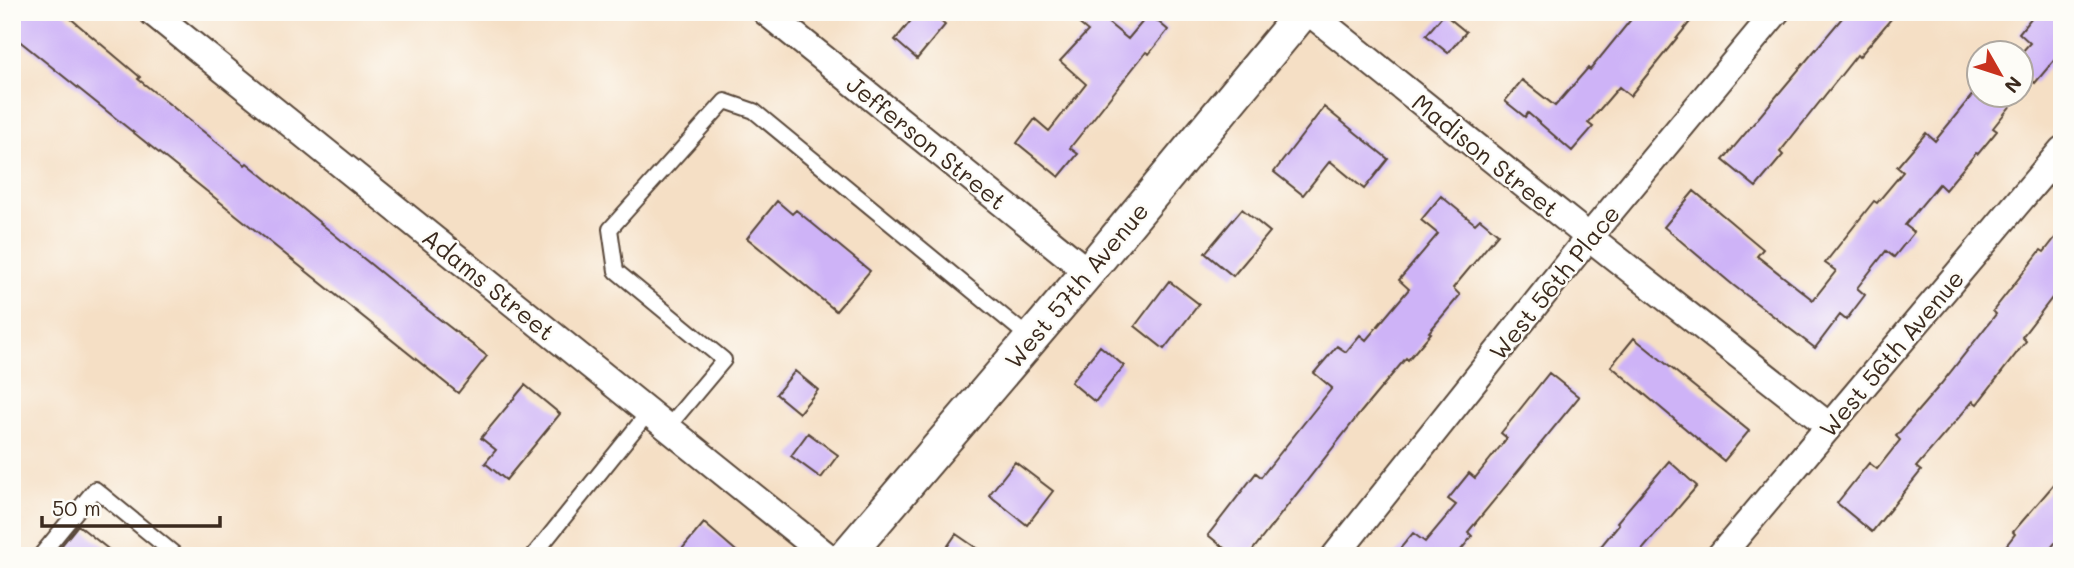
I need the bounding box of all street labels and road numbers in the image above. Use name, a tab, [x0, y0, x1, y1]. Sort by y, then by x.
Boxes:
street label: Jefferson Street	[841, 68, 1013, 216]
street label: Madison Street	[1406, 86, 1566, 224]
street label: West 57th Avenue	[997, 195, 1155, 375]
street label: West 56th Place	[1482, 198, 1626, 366]
street label: Adams Street	[416, 221, 562, 347]
street label: West 56th Avenue	[1812, 263, 1970, 443]

